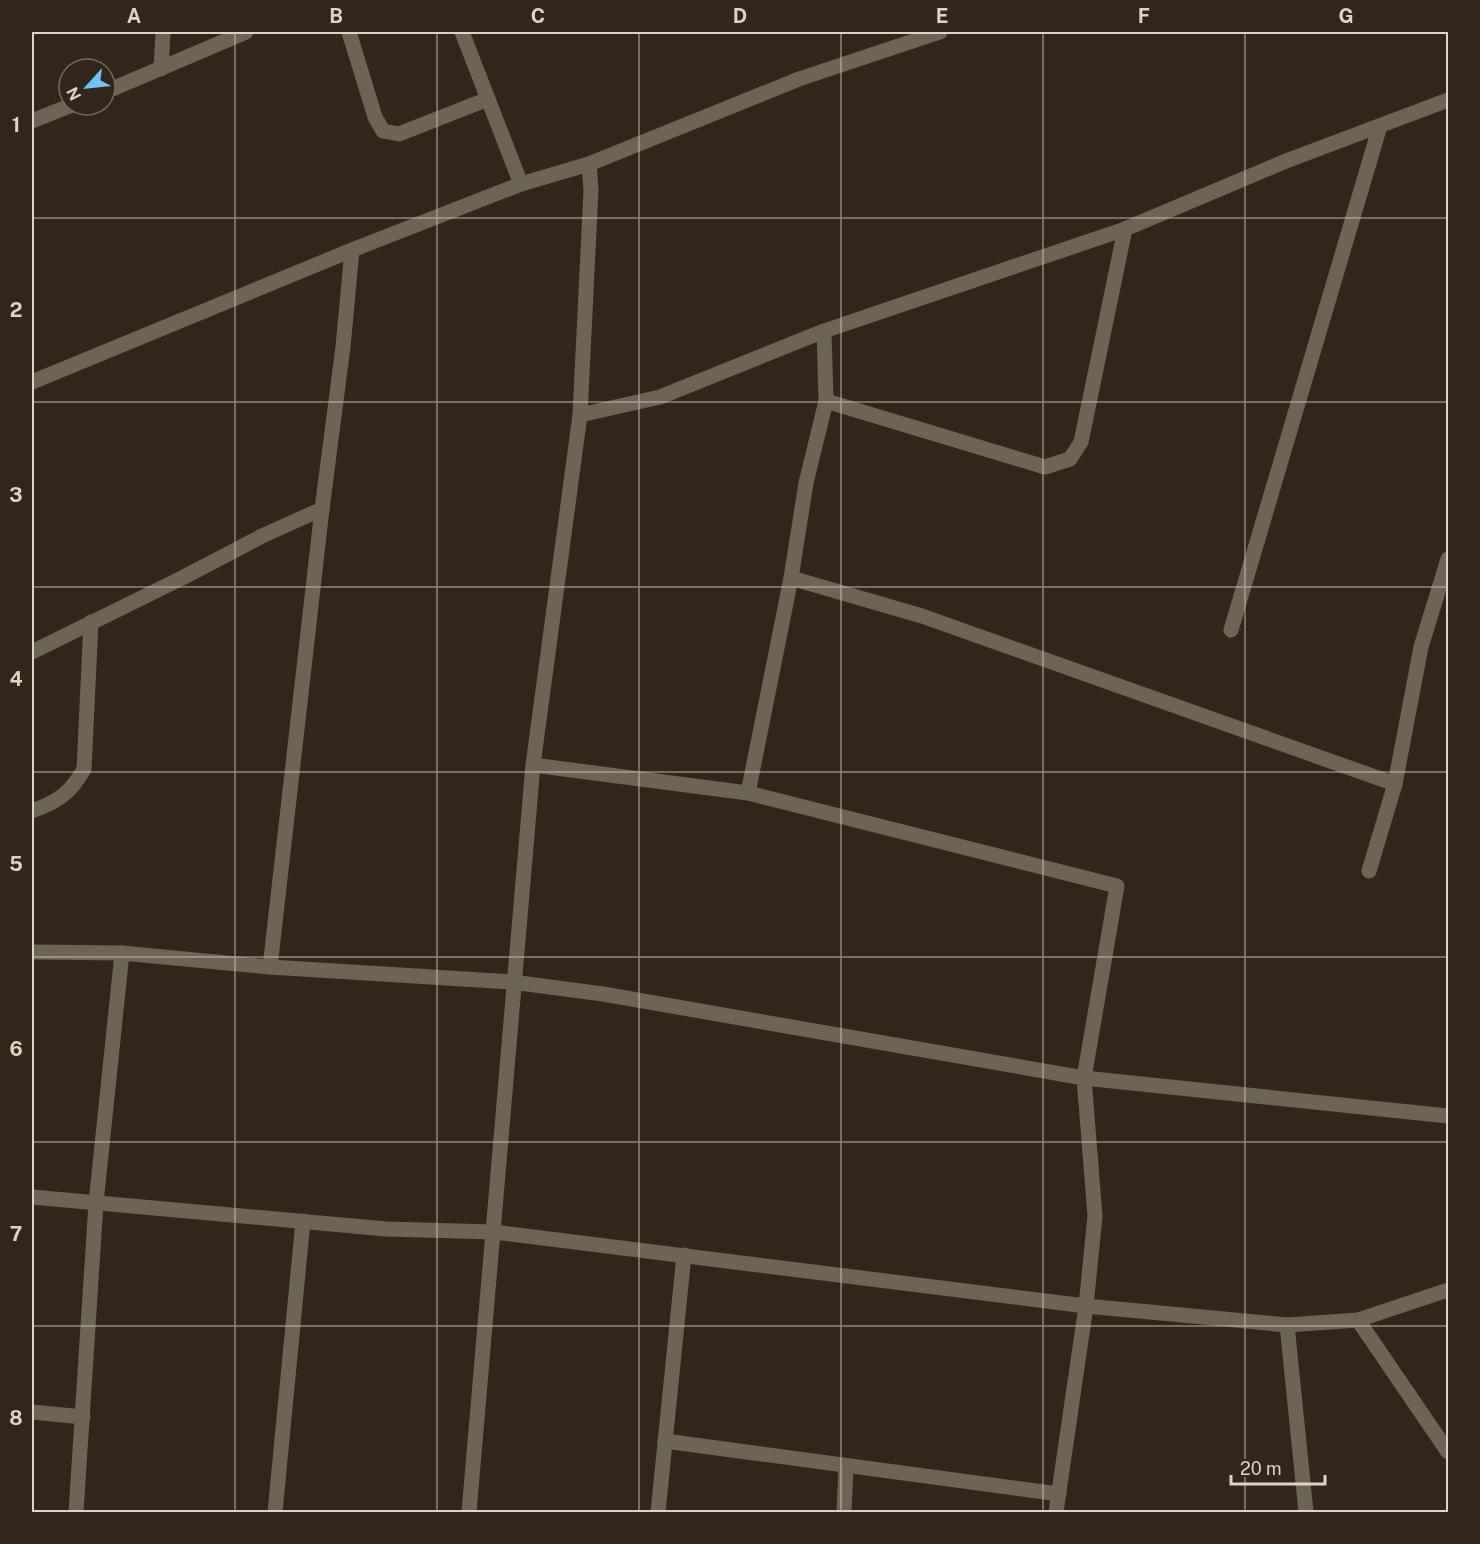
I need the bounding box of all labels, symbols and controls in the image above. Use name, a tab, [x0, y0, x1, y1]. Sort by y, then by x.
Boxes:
text: A	[127, 4, 141, 28]
text: B	[329, 4, 343, 28]
text: C	[531, 4, 545, 28]
text: D	[733, 4, 747, 28]
text: E	[936, 4, 948, 28]
text: F	[1138, 4, 1150, 28]
text: G	[1338, 4, 1354, 28]
north arrow	[57, 57, 117, 117]
text: N	[63, 84, 85, 103]
text: 1	[12, 113, 20, 137]
text: 2	[10, 298, 22, 322]
text: 3	[9, 483, 23, 507]
text: 4	[9, 667, 23, 691]
text: 5	[9, 852, 23, 876]
text: 6	[9, 1037, 23, 1061]
text: 7	[10, 1222, 22, 1246]
text: 8	[9, 1406, 23, 1430]
scale bar	[1231, 1448, 1326, 1486]
text: 20 m	[1240, 1458, 1282, 1479]

